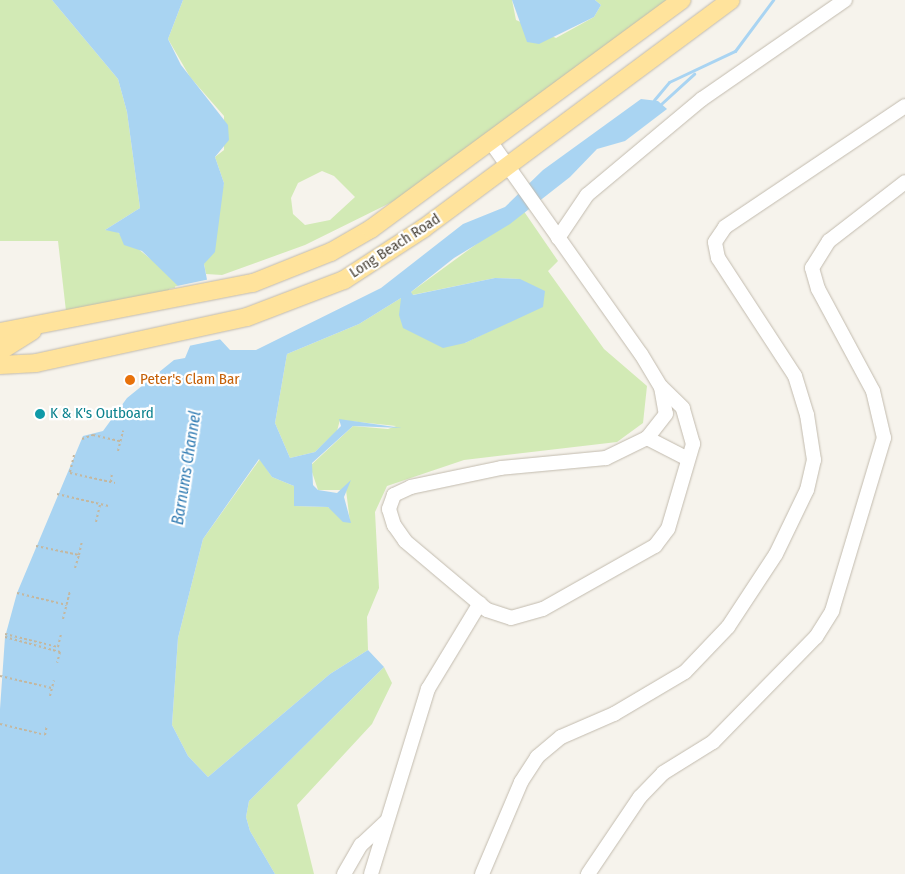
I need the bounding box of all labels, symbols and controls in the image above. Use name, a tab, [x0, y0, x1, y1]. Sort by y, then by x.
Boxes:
street label: Long Beach Road	[346, 210, 444, 282]
place label: Peter's Clam Bar	[140, 371, 240, 389]
marker: Peter's Clam Bar	[124, 374, 136, 386]
place label: K & K's Outboard	[50, 405, 154, 423]
marker: K & K's Outboard	[34, 408, 46, 420]
water label: Barnums Channel	[169, 410, 205, 526]

